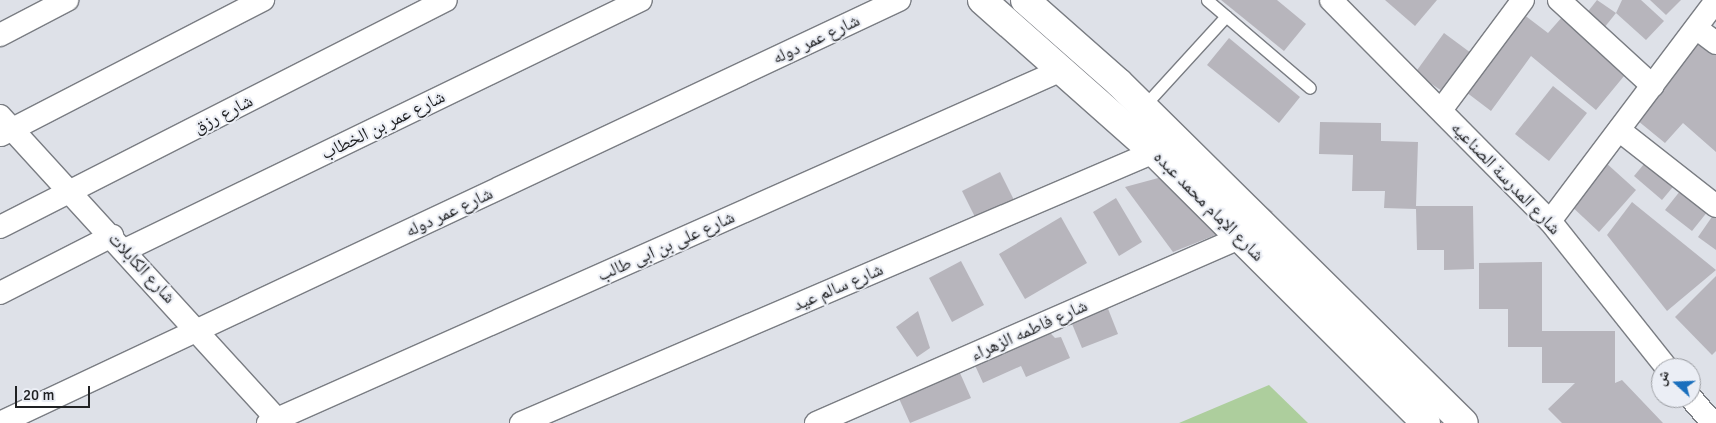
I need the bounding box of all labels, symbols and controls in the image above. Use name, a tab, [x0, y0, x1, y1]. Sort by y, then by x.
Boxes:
street label: شارع عمر دوله	[769, 9, 863, 69]
street label: شارع عمر بن الخطاب	[317, 86, 449, 164]
street label: شارع رزق	[190, 90, 256, 138]
street label: شارع المدرسة الصناعيه	[1447, 117, 1565, 239]
street label: شارع الإمام محمد عبده	[1149, 146, 1269, 266]
street label: شارع عمر دوله	[402, 182, 496, 242]
street label: شارع على بن ابى طالب	[594, 206, 738, 286]
street label: شارع الكابلات	[104, 228, 180, 308]
street label: شارع سالم عيد	[790, 258, 886, 316]
street label: شارع فاطمه الزهراء	[967, 295, 1091, 365]
north arrow	[1651, 358, 1701, 408]
text: ش	[1652, 368, 1673, 388]
scale bar	[18, 376, 92, 408]
text: 20 m	[23, 386, 54, 404]

